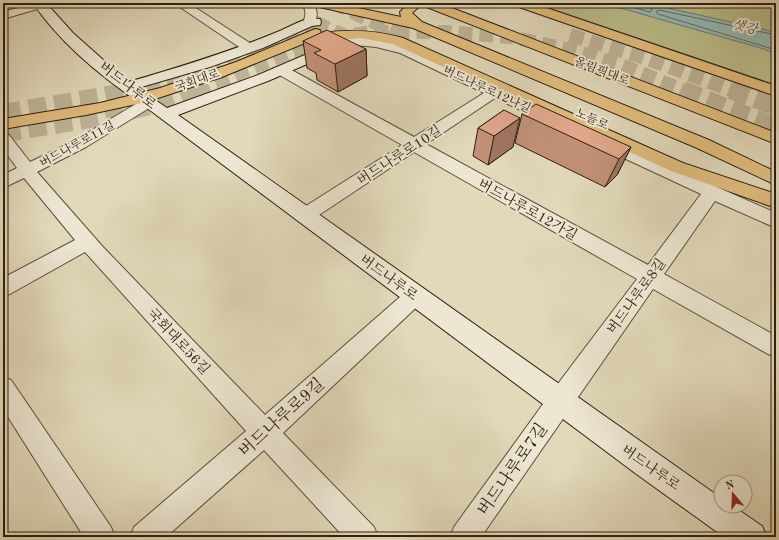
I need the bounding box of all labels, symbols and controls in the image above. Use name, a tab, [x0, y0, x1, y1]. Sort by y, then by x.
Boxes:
water label: 샛강	[731, 16, 761, 38]
street label: 올림픽대로	[572, 55, 632, 88]
street label: 버드나루로	[96, 59, 159, 112]
street label: 버드나루로12나길	[441, 63, 533, 115]
street label: 국회대로	[173, 67, 222, 94]
street label: 노들로	[573, 106, 611, 133]
street label: 버드나루로11길	[38, 119, 117, 170]
street label: 버드나루로10길	[354, 123, 444, 188]
street label: 버드나루로12가길	[476, 176, 580, 243]
street label: 버드나루로	[357, 251, 421, 304]
street label: 버드나루로8길	[604, 256, 669, 337]
street label: 국회대로56길	[145, 306, 213, 377]
street label: 버드나루로9길	[235, 375, 328, 461]
street label: 버드나루로7길	[474, 420, 551, 519]
street label: 버드나루로	[619, 442, 683, 493]
north arrow	[713, 474, 753, 514]
text: N	[724, 479, 737, 493]

